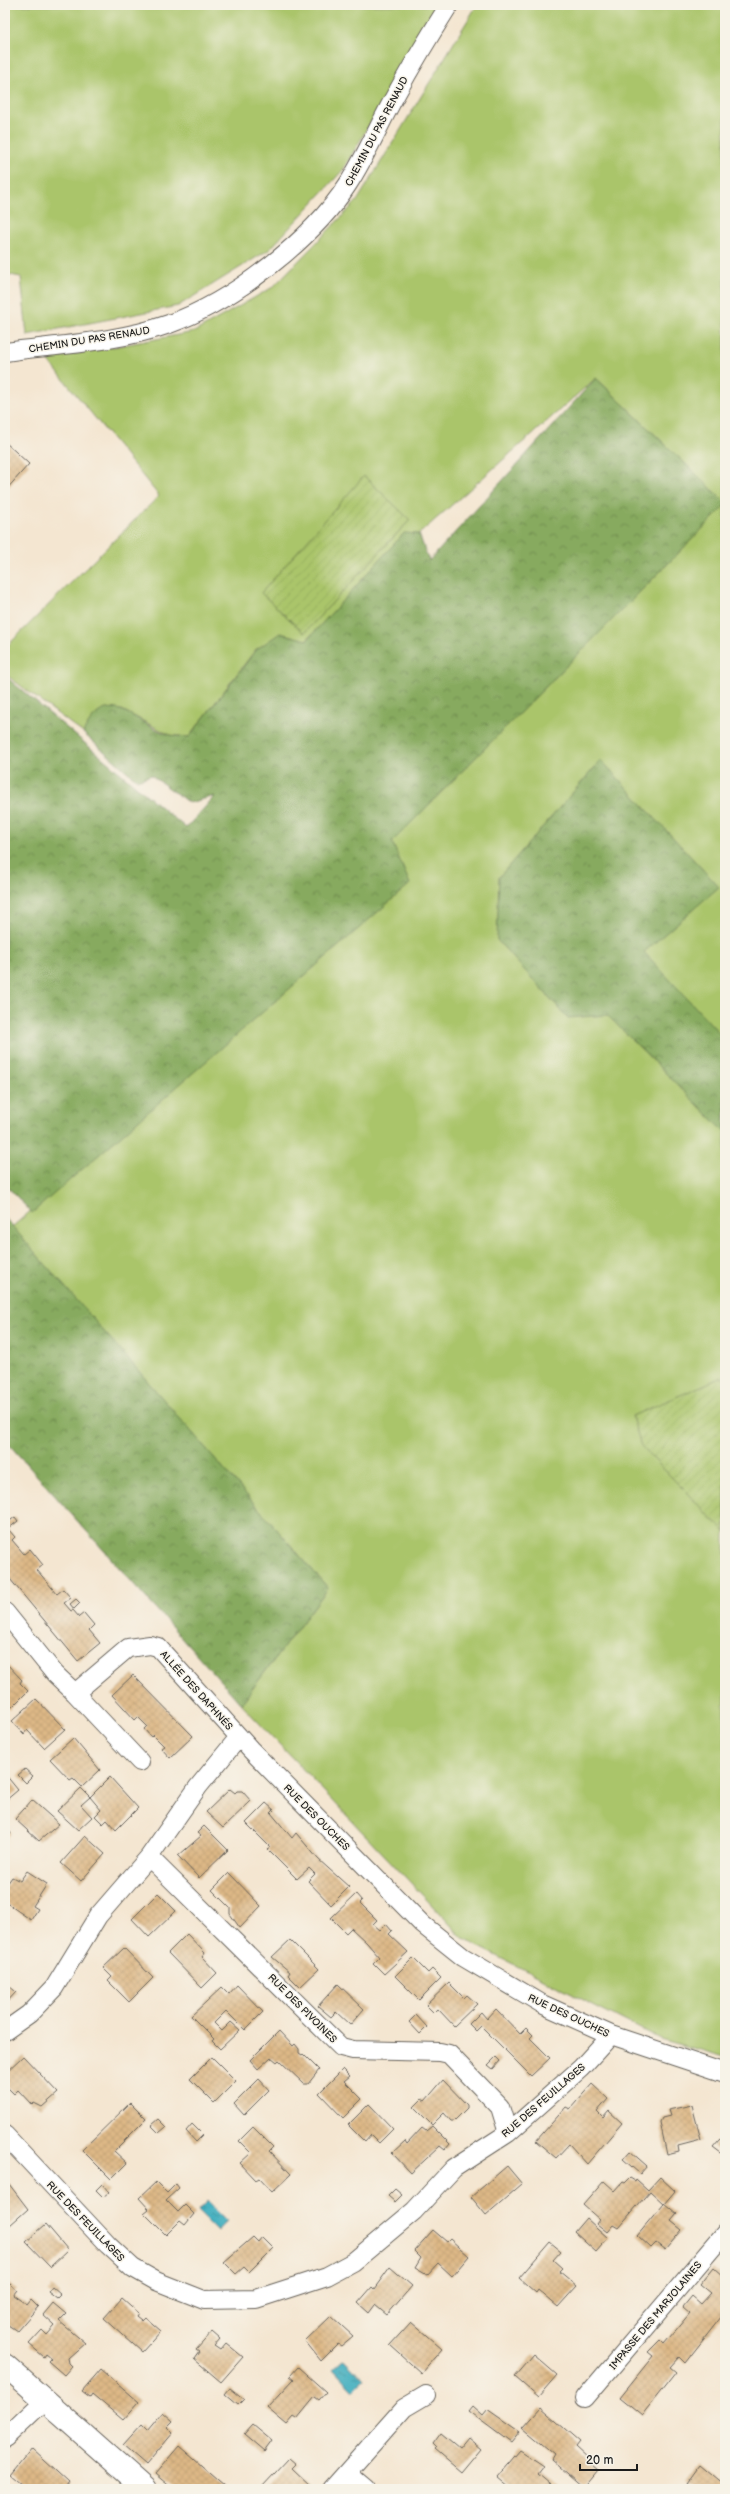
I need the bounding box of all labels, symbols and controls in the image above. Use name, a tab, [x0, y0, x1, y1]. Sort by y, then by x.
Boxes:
street label: CHEMIN DU PAS RENAUD	[343, 75, 411, 188]
street label: CHEMIN DU PAS RENAUD	[28, 324, 151, 355]
street label: ALLÉE DES DAPHNÉS	[157, 1649, 235, 1733]
street label: RUE DES OUCHES	[281, 1782, 352, 1853]
street label: RUE DES PIVOINES	[265, 1972, 339, 2046]
street label: RUE DES OUCHES	[526, 1992, 611, 2040]
street label: RUE DES FEUILLAGES	[499, 2061, 588, 2140]
street label: RUE DES FEUILLAGES	[44, 2179, 127, 2264]
street label: IMPASSE DES MARJOLAINES	[607, 2259, 705, 2372]
scale bar	[580, 2446, 637, 2472]
text: 20 m	[586, 2453, 613, 2468]

